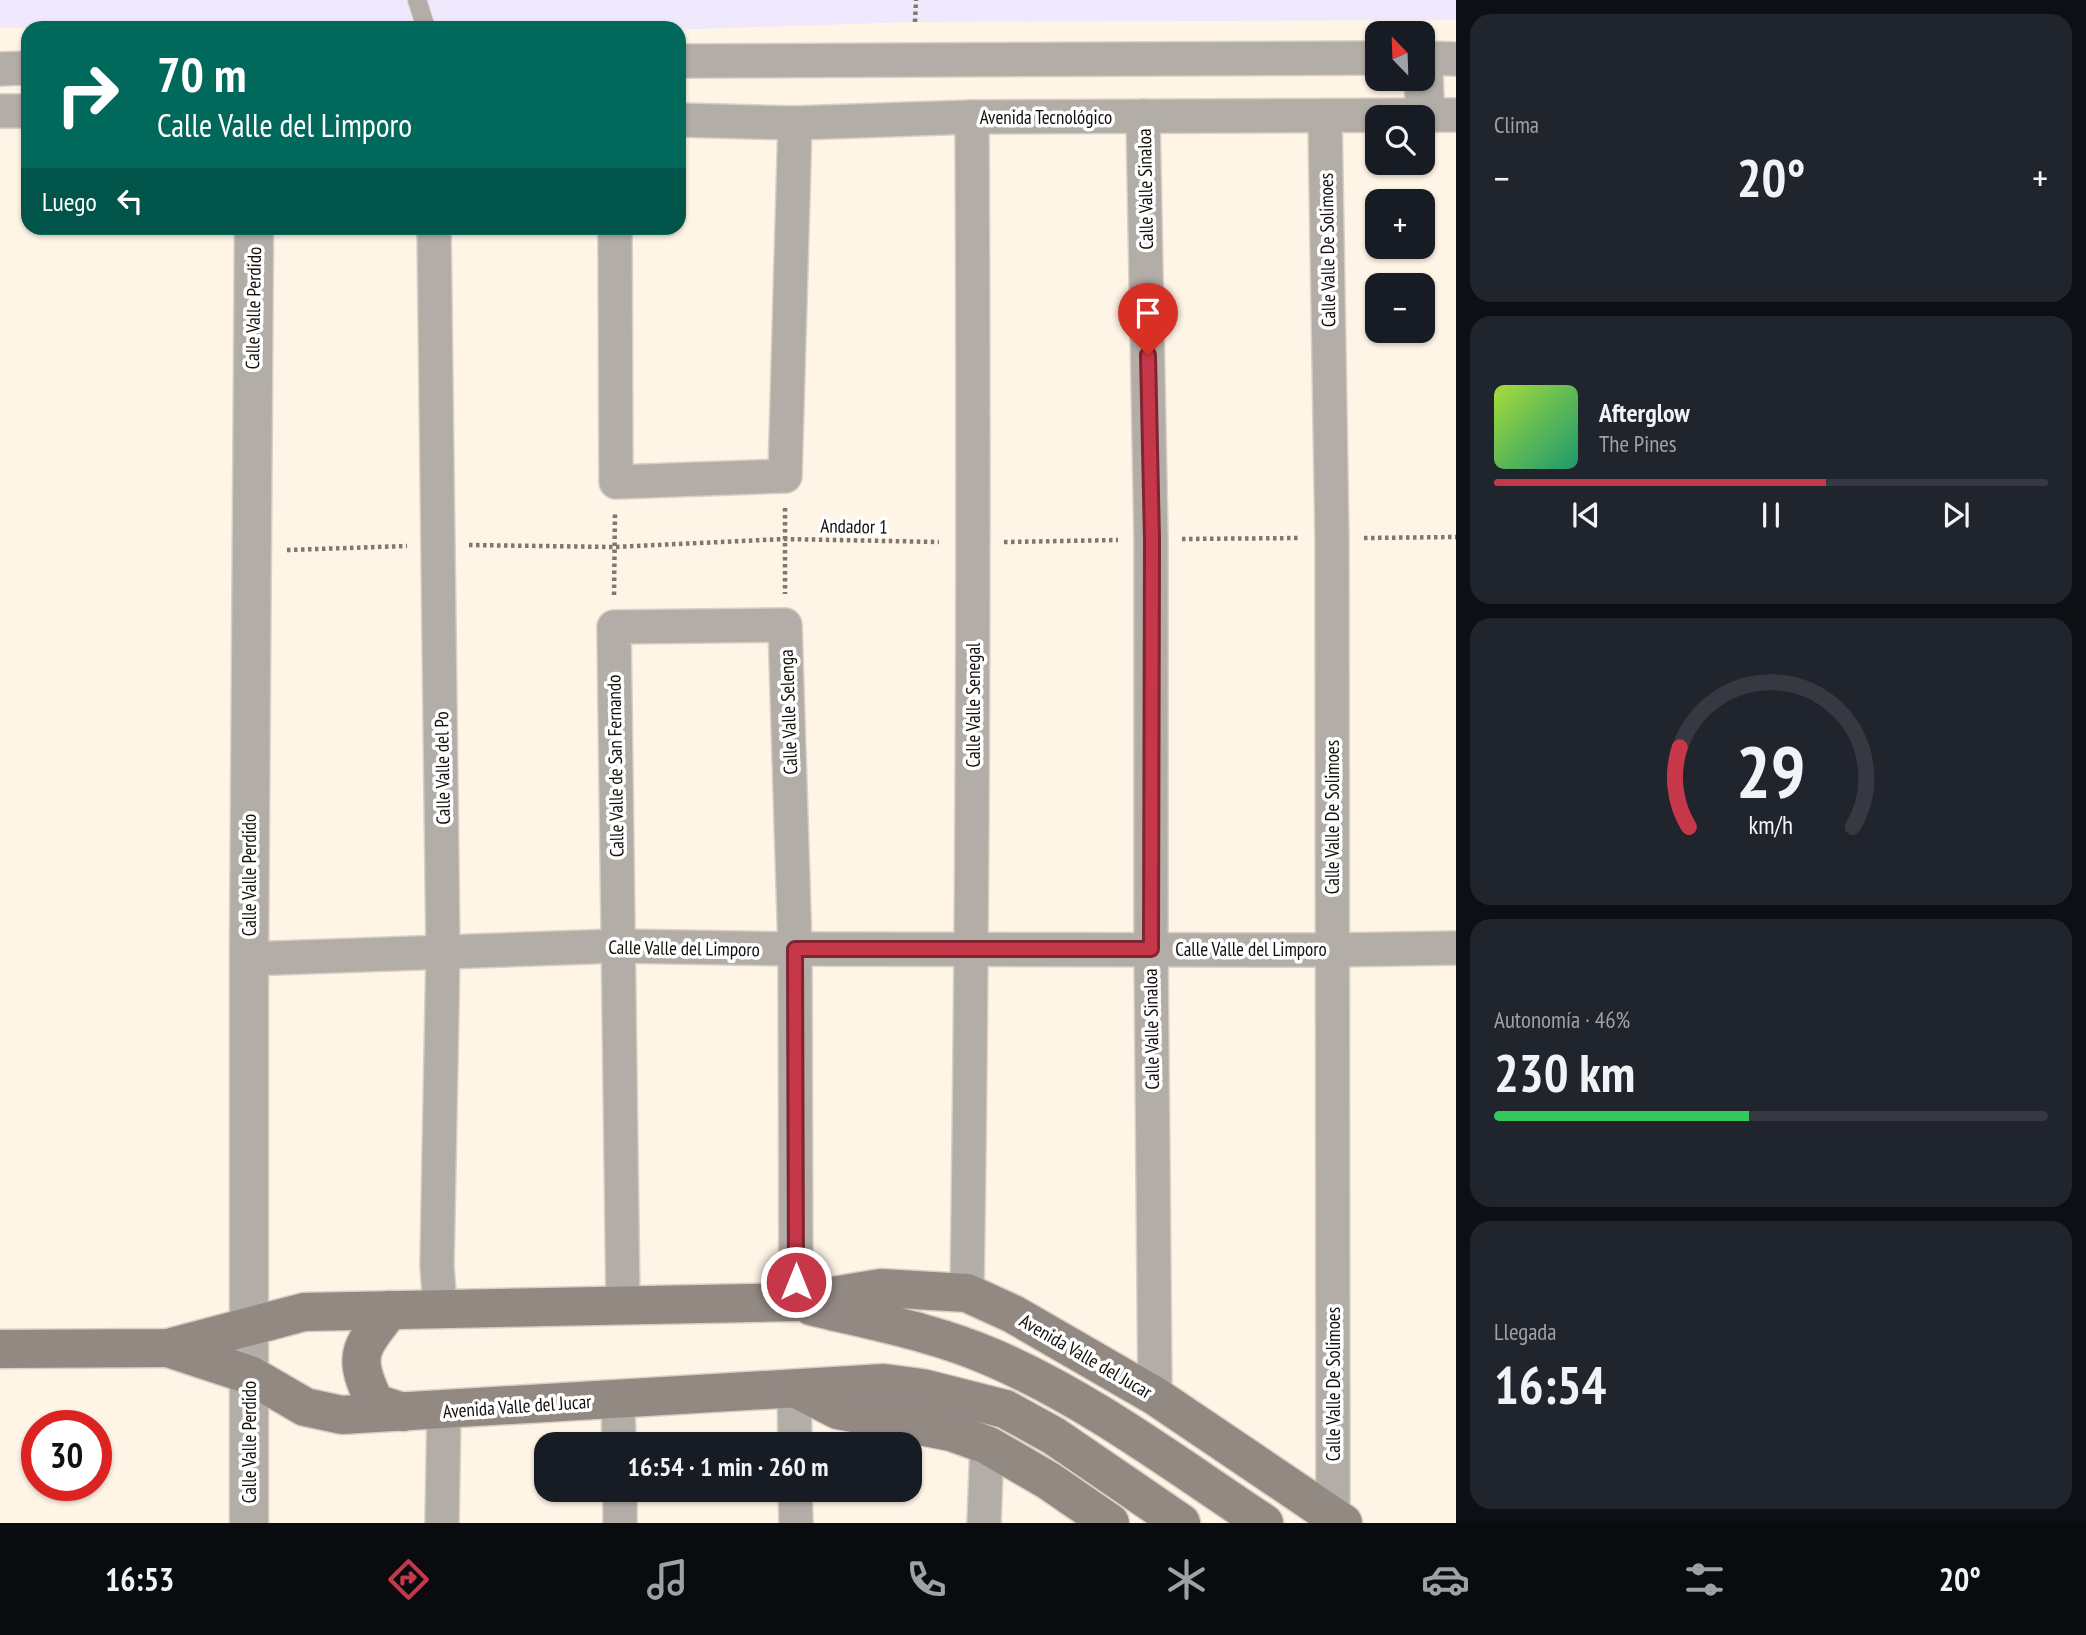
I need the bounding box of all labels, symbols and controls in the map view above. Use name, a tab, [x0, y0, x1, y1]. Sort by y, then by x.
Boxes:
north arrow	[1365, 21, 1435, 91]
map controls	[1365, 21, 1435, 343]
text: 70 m	[157, 42, 246, 106]
icon: right	[42, 49, 133, 140]
text: Calle Valle del Limporo	[157, 104, 412, 146]
street label: Avenida Tecnológico	[980, 105, 1112, 129]
button: search	[1365, 105, 1435, 175]
text: Clima	[1494, 110, 1539, 139]
street label: Calle Valle Sinaloa	[1132, 128, 1158, 250]
text: 20°	[1737, 144, 1805, 211]
text: −	[1494, 153, 1510, 202]
text: +	[2032, 153, 2048, 202]
street label: Calle Valle De Solimoes	[1314, 173, 1340, 327]
icon: left	[111, 182, 149, 220]
text: Luego	[42, 185, 97, 218]
button: +	[1365, 189, 1435, 259]
street label: Calle Valle Perdido	[240, 247, 266, 369]
button: −	[1365, 273, 1435, 343]
pin	[1118, 283, 1178, 355]
icon: arrive	[1129, 294, 1167, 332]
text: Afterglow	[1599, 396, 1690, 429]
text: The Pines	[1599, 429, 1677, 458]
icon: previous	[1567, 496, 1605, 534]
icon: pause	[1752, 496, 1790, 534]
icon: next	[1937, 496, 1975, 534]
street label: Andador 1	[820, 513, 888, 539]
street label: Calle Valle Senegal	[961, 642, 985, 767]
street label: Calle Valle Selenga	[774, 649, 802, 775]
street label: Calle Valle de San Fernando	[601, 675, 629, 857]
street label: Calle Valle del Po	[429, 711, 455, 825]
text: 29	[1736, 724, 1806, 818]
street label: Calle Valle De Solimoes	[1320, 740, 1344, 894]
text: km/h	[1749, 809, 1793, 841]
street label: Calle Valle Perdido	[237, 814, 261, 936]
street label: Calle Valle del Limporo	[608, 935, 760, 961]
street label: Calle Valle del Limporo	[1175, 937, 1327, 961]
street label: Calle Valle Sinaloa	[1138, 968, 1164, 1090]
text: Autonomía · 46%	[1494, 1005, 1630, 1034]
text: 230 km	[1494, 1039, 1635, 1106]
position arrow	[759, 1245, 833, 1319]
street label: Calle Valle De Solimoes	[1321, 1307, 1345, 1461]
street label: Avenida Valle del Jucar	[1016, 1308, 1157, 1404]
text: Llegada	[1494, 1317, 1557, 1346]
text: 16:54	[1494, 1351, 1606, 1418]
street label: Calle Valle Perdido	[237, 1381, 261, 1503]
street label: Avenida Valle del Jucar	[442, 1389, 593, 1423]
speed limit sign: 30	[21, 1410, 112, 1501]
text: 16:54 · 1 min · 260 m	[628, 1450, 828, 1483]
icon: directions	[384, 1555, 433, 1604]
icon: music	[643, 1555, 692, 1604]
icon: phone	[902, 1555, 951, 1604]
icon: climate	[1162, 1555, 1211, 1604]
icon: car	[1421, 1555, 1470, 1604]
icon: filters	[1680, 1555, 1729, 1604]
text: 16:53	[105, 1558, 174, 1600]
text: 20°	[1939, 1558, 1981, 1600]

